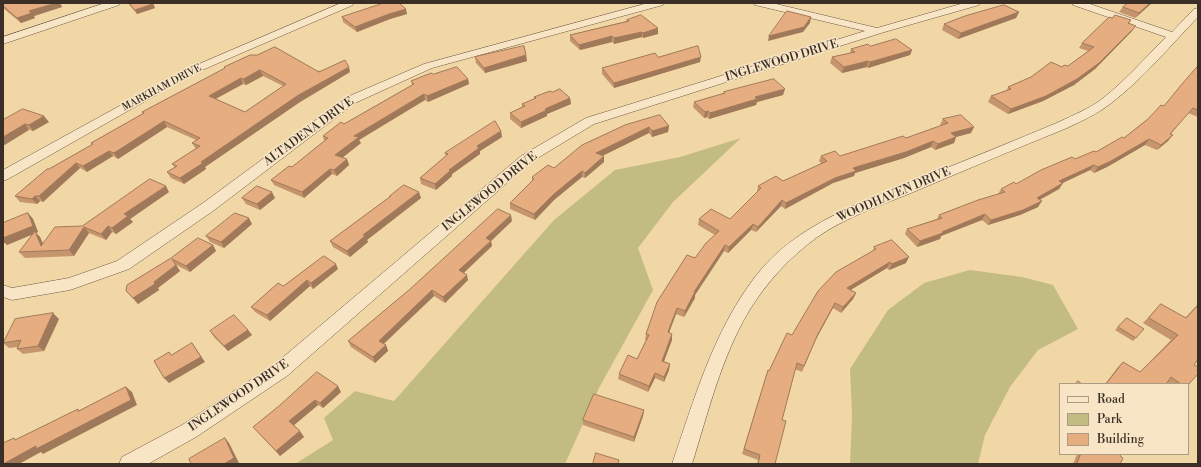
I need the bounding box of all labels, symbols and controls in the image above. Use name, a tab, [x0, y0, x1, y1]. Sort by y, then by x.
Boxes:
street label: INGLEWOOD DRIVE	[724, 37, 840, 85]
street label: MARKHAM DRIVE	[120, 62, 204, 114]
street label: ALTADENA DRIVE	[261, 94, 357, 170]
street label: INGLEWOOD DRIVE	[440, 149, 540, 235]
street label: WOODHAVEN DRIVE	[835, 165, 953, 225]
street label: INGLEWOOD DRIVE	[186, 357, 292, 435]
legend	[1059, 383, 1189, 455]
text: Road	[1097, 392, 1125, 407]
text: Park	[1097, 412, 1122, 427]
text: Building	[1097, 432, 1144, 447]

